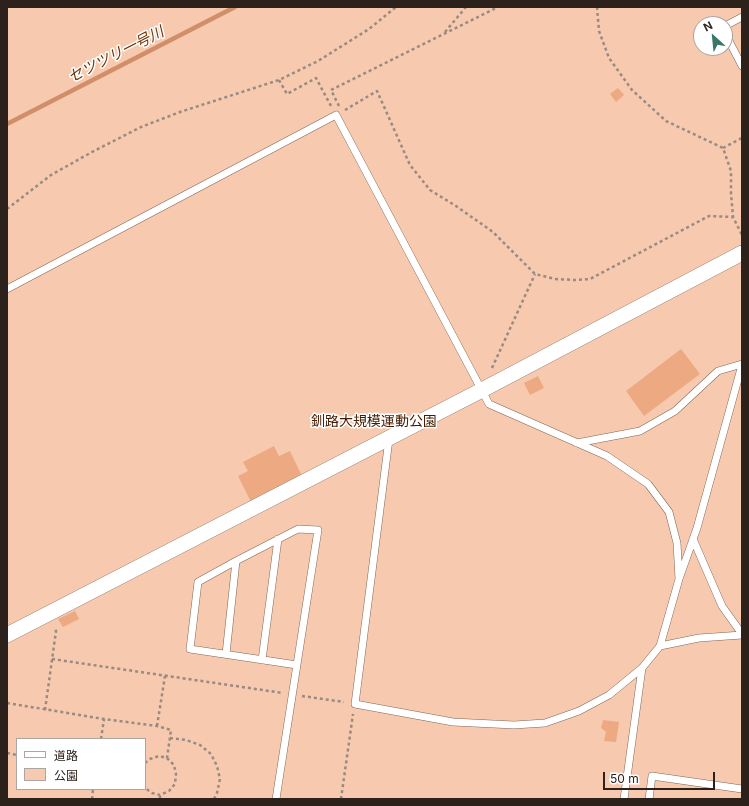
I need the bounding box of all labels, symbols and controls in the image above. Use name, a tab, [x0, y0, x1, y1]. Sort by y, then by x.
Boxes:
north arrow	[693, 16, 733, 56]
text: N	[701, 18, 715, 34]
water label: セツツリ一号川	[65, 23, 167, 87]
park label: 釧路大規模運動公園	[311, 414, 437, 430]
legend	[16, 738, 146, 790]
text: 道路	[54, 748, 78, 763]
scale bar	[605, 764, 717, 790]
text: 公園	[54, 768, 78, 783]
text: 50 m	[610, 771, 639, 786]

